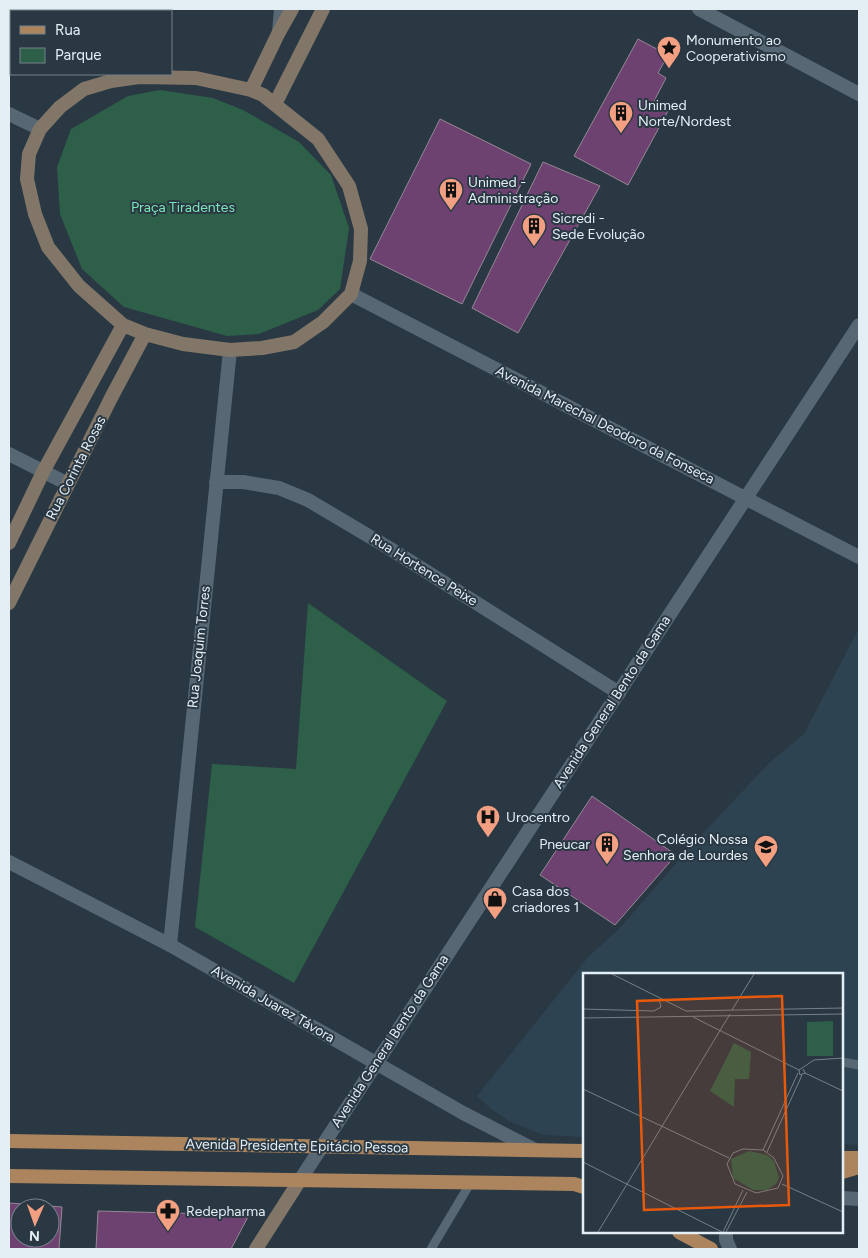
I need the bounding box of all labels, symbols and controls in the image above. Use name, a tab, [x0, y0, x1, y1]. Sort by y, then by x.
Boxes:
legend	[10, 10, 172, 75]
text: Rua	[55, 21, 80, 39]
place label: Monumento ao Cooperativismo	[686, 32, 786, 65]
place icon: Monumento ao Cooperativismo	[656, 35, 682, 69]
text: Parque	[55, 46, 102, 64]
place label: Unimed Norte/Nordest	[638, 97, 731, 130]
building icon: Unimed Norte/Nordest	[608, 100, 634, 134]
place label: Unimed - Administração	[468, 174, 558, 207]
building icon: Unimed - Administração	[438, 177, 464, 211]
park label: Praça Tiradentes	[131, 199, 235, 216]
place label: Sicredi - Sede Evolução	[552, 210, 645, 243]
building icon: Sicredi - Sede Evolução	[521, 213, 547, 247]
street label: Avenida Marechal Deodoro da Fonseca	[493, 362, 717, 488]
street label: Rua Corinta Rosas	[43, 413, 109, 523]
street label: Rua Hortence Peixe	[367, 530, 481, 610]
street label: Rua Joaquim Torres	[184, 585, 214, 709]
street label: Avenida General Bento da Gama	[550, 612, 674, 792]
hospital icon: Urocentro	[475, 804, 501, 838]
place label: Urocentro	[506, 809, 570, 826]
building icon: Pneucar	[594, 831, 620, 865]
place label: Colégio Nossa Senhora de Lourdes	[623, 831, 748, 864]
school or university icon: Colégio Nossa Senhora de Lourdes	[753, 834, 779, 868]
place label: Pneucar	[539, 836, 590, 853]
place label: Casa dos criadores 1	[512, 883, 579, 916]
shop icon: Casa dos criadores 1	[482, 886, 508, 920]
street label: Avenida General Bento da Gama	[328, 951, 452, 1131]
street label: Avenida Juarez Távora	[208, 962, 338, 1046]
inset map	[583, 973, 843, 1233]
street label: Avenida Presidente Epitácio Pessoa	[186, 1136, 408, 1156]
north arrow	[10, 1198, 60, 1248]
pharmacy icon: Redepharma	[155, 1198, 181, 1232]
place label: Redepharma	[186, 1203, 265, 1220]
text: N	[29, 1227, 40, 1244]

